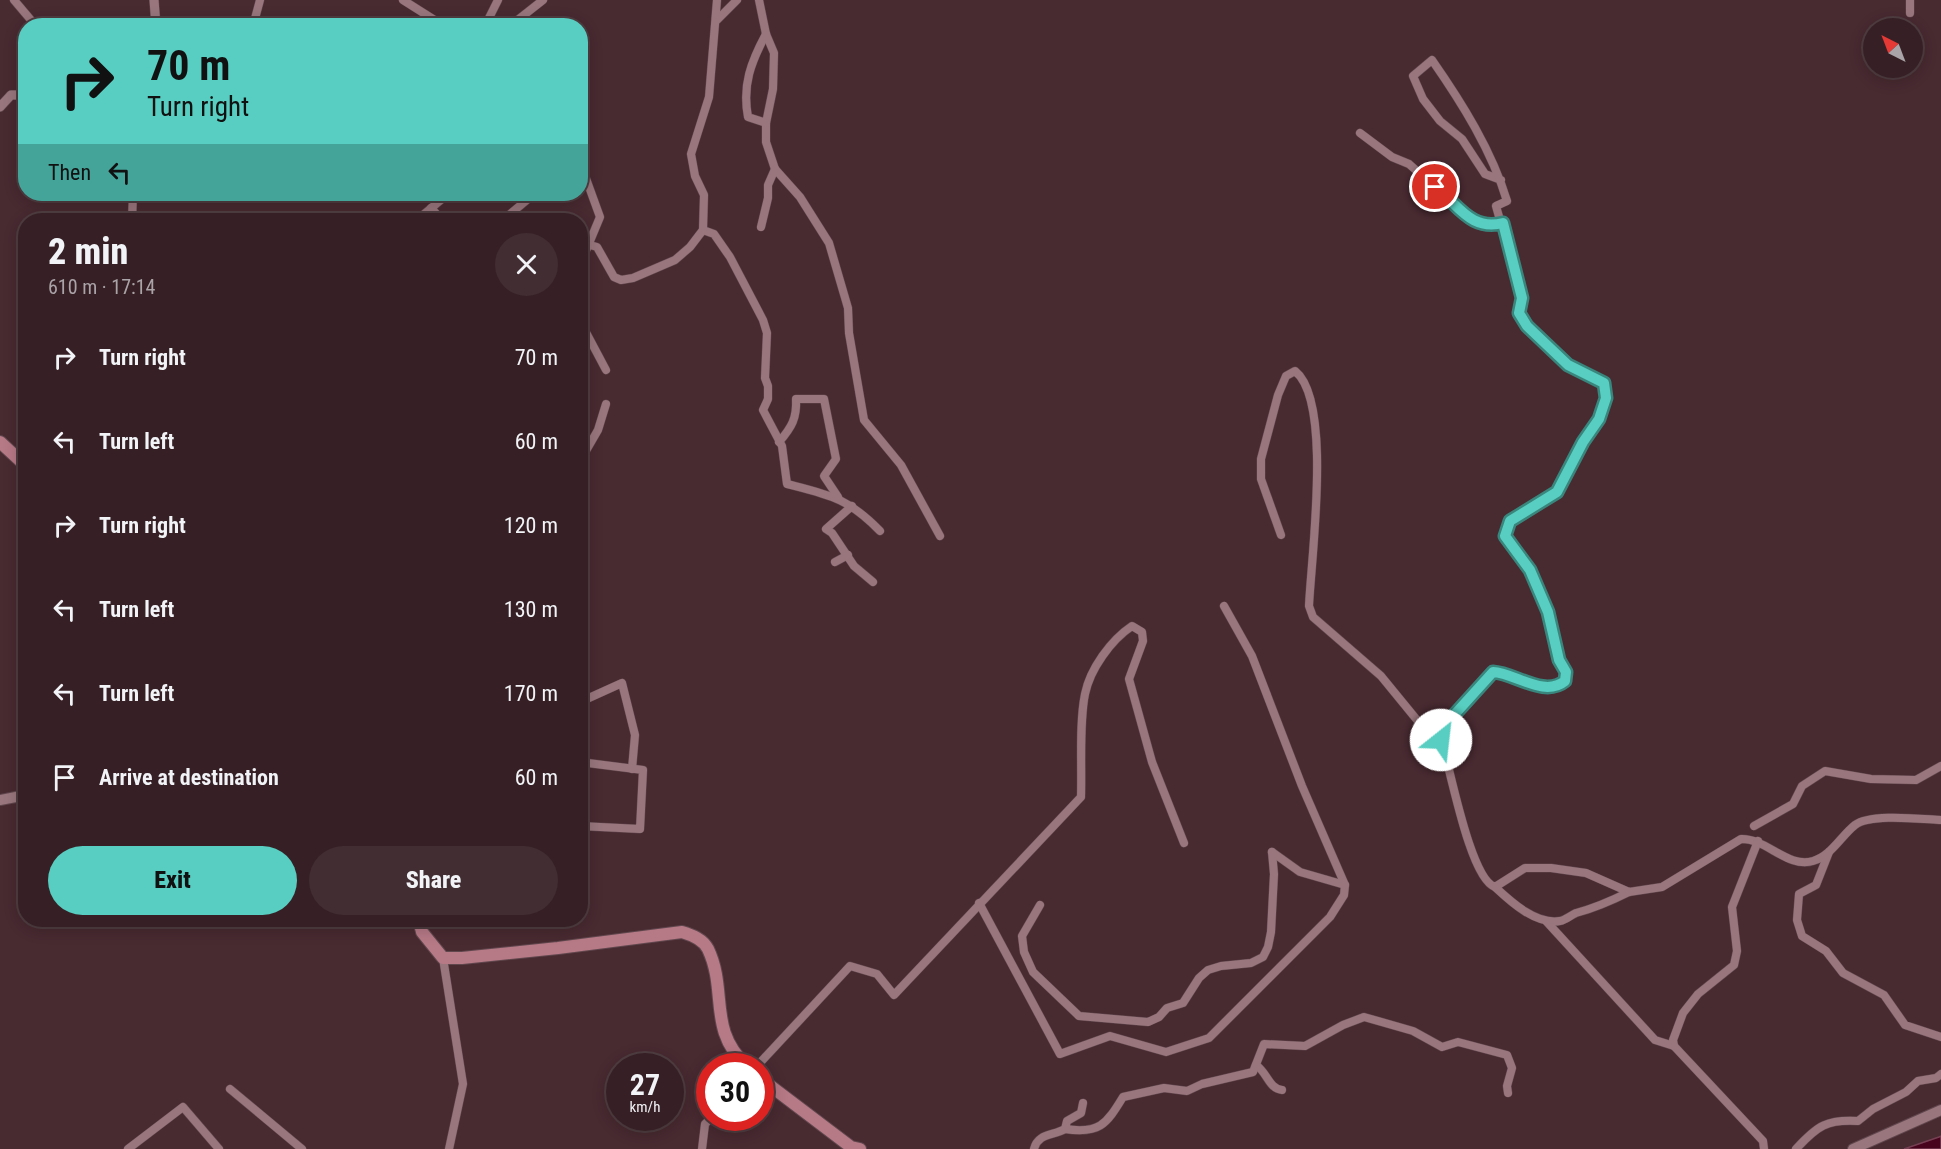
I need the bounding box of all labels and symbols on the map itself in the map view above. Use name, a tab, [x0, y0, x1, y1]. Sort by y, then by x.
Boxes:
north arrow	[1863, 18, 1923, 78]
pin	[1409, 161, 1460, 212]
position arrow	[1409, 708, 1473, 772]
speed limit sign: 30	[696, 1053, 774, 1131]

